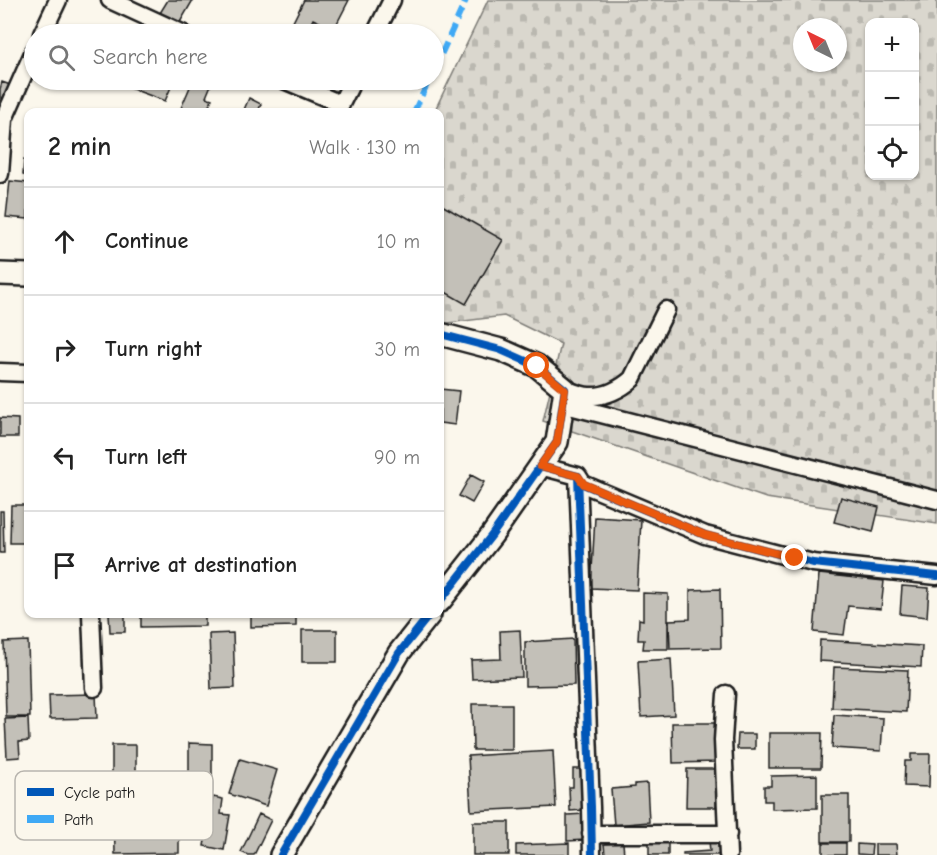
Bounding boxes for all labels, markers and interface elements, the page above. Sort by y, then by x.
north arrow [793,18,847,72]
map controls [865,18,919,180]
button: + [865,18,919,72]
search box [24,24,444,90]
icon: search [45,41,78,74]
text: Search here [93,44,208,70]
button: − [865,72,919,126]
button: locate [865,126,919,180]
text: 2 min [48,132,111,162]
text: Walk · 130 m [309,136,420,159]
icon: ahead [48,225,81,258]
text: Continue [105,228,188,254]
text: 10 m [377,230,420,253]
icon: right [48,333,81,366]
text: Turn right [105,336,202,362]
text: 30 m [374,338,420,361]
route start [523,352,549,378]
icon: left [48,441,81,474]
text: Turn left [105,444,187,470]
text: 90 m [374,446,420,469]
route end [781,544,807,570]
icon: arrive [48,549,81,582]
text: Arrive at destination [105,552,297,578]
legend [15,771,213,840]
text: Cycle path [64,784,135,802]
text: Path [64,811,94,829]

